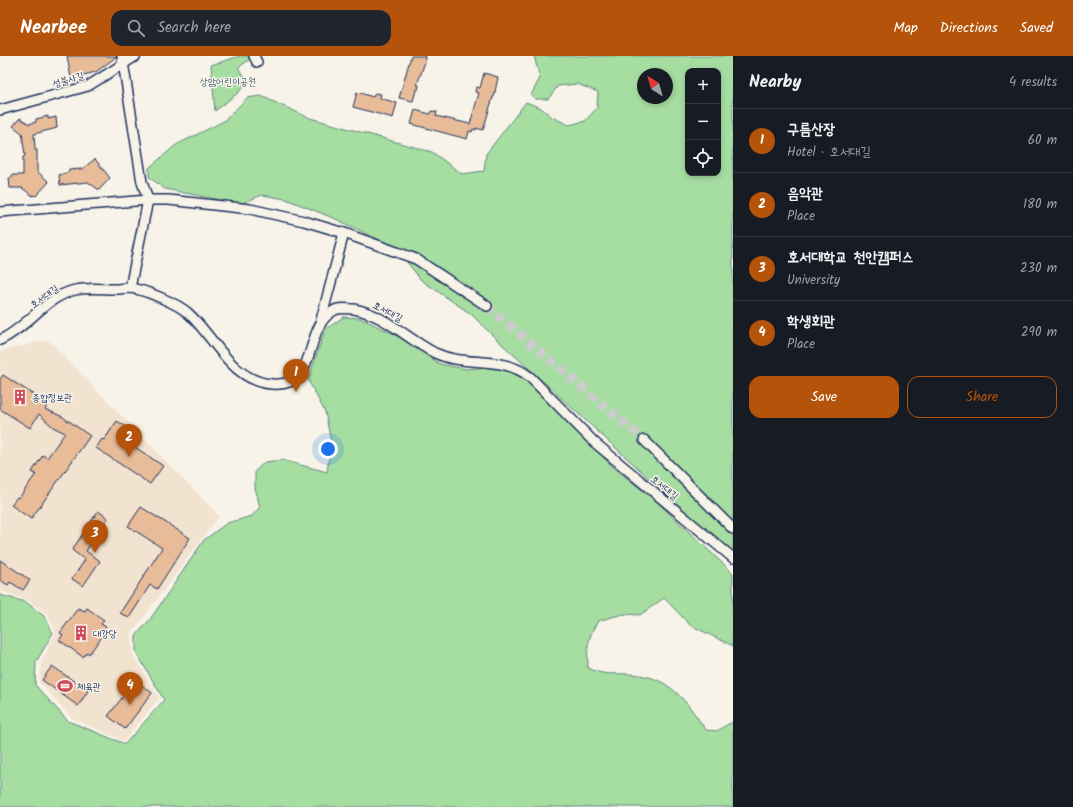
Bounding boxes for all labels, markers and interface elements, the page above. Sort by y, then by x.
search box [111,10,391,46]
text: Nearbee [20,13,87,43]
text: Search here [157,16,231,40]
icon: search [125,17,147,39]
text: Map [893,17,918,39]
text: Directions [940,17,998,39]
text: Saved [1020,17,1053,39]
street label: 성불사길 [51,68,86,92]
north arrow [637,68,673,104]
map controls [685,68,721,176]
button: + [685,68,721,104]
text: Nearby [749,69,801,96]
text: 4 results [1009,72,1057,93]
park label: 상암어린이공원 [200,74,256,90]
button: − [685,104,721,140]
text: 구름산장 [787,118,835,142]
text: 1 [760,130,764,151]
text: 60 m [1028,130,1057,151]
button: locate [685,140,721,176]
text: Hotel · 호서대길 [787,142,871,163]
text: 음악관 [787,182,823,206]
text: 2 [758,194,766,215]
text: 180 m [1023,194,1057,215]
text: Place [787,206,815,227]
text: 호서대학교 천안캠퍼스 [787,246,913,270]
text: 3 [758,258,766,279]
text: 230 m [1020,258,1057,279]
text: University [787,270,840,291]
street label: 호서대길 [27,281,62,313]
street label: 호서대길 [370,297,405,327]
text: 학생회관 [787,310,835,334]
text: 4 [758,322,766,343]
text: 290 m [1021,322,1057,343]
text: Place [787,334,815,355]
pin: 1 [283,359,309,392]
button: Save [749,376,899,418]
button: Share [907,376,1057,418]
building icon: 종합정보관 [11,388,29,406]
place label: 종합정보관 [32,390,72,406]
pin: 2 [116,424,142,457]
your location [318,439,338,459]
street label: 호서대길 [647,471,682,504]
pin: 3 [82,520,108,553]
building icon: 대강당 [72,624,90,642]
place label: 대강당 [93,626,117,642]
pin: 4 [117,672,143,705]
sports icon: 체육관 [56,677,74,695]
place label: 체육관 [77,679,101,695]

